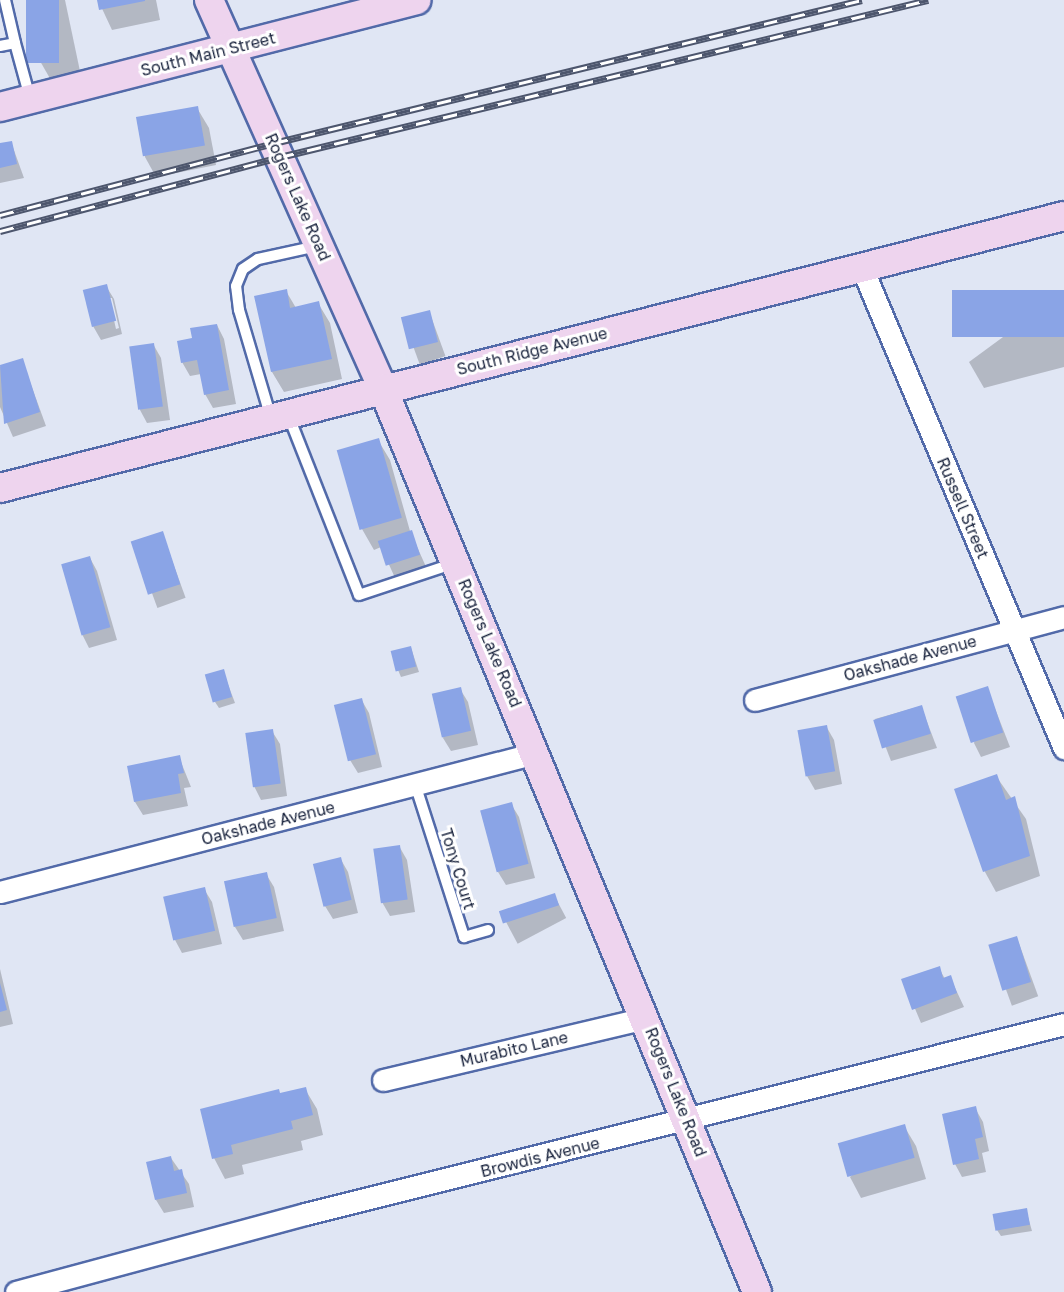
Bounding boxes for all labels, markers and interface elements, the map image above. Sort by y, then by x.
street label: South Main Street [139,28,277,80]
street label: Rogers Lake Road [261,130,335,264]
street label: South Ridge Avenue [455,323,609,379]
street label: Russell Street [933,455,993,561]
street label: Rogers Lake Road [454,576,526,710]
street label: Oakshade Avenue [841,631,979,685]
street label: Oakshade Avenue [199,797,337,849]
street label: Tony Court [437,826,479,912]
street label: Rogers Lake Road [641,1025,711,1159]
street label: Murabito Lane [458,1027,570,1071]
street label: Browdis Avenue [478,1133,602,1181]

